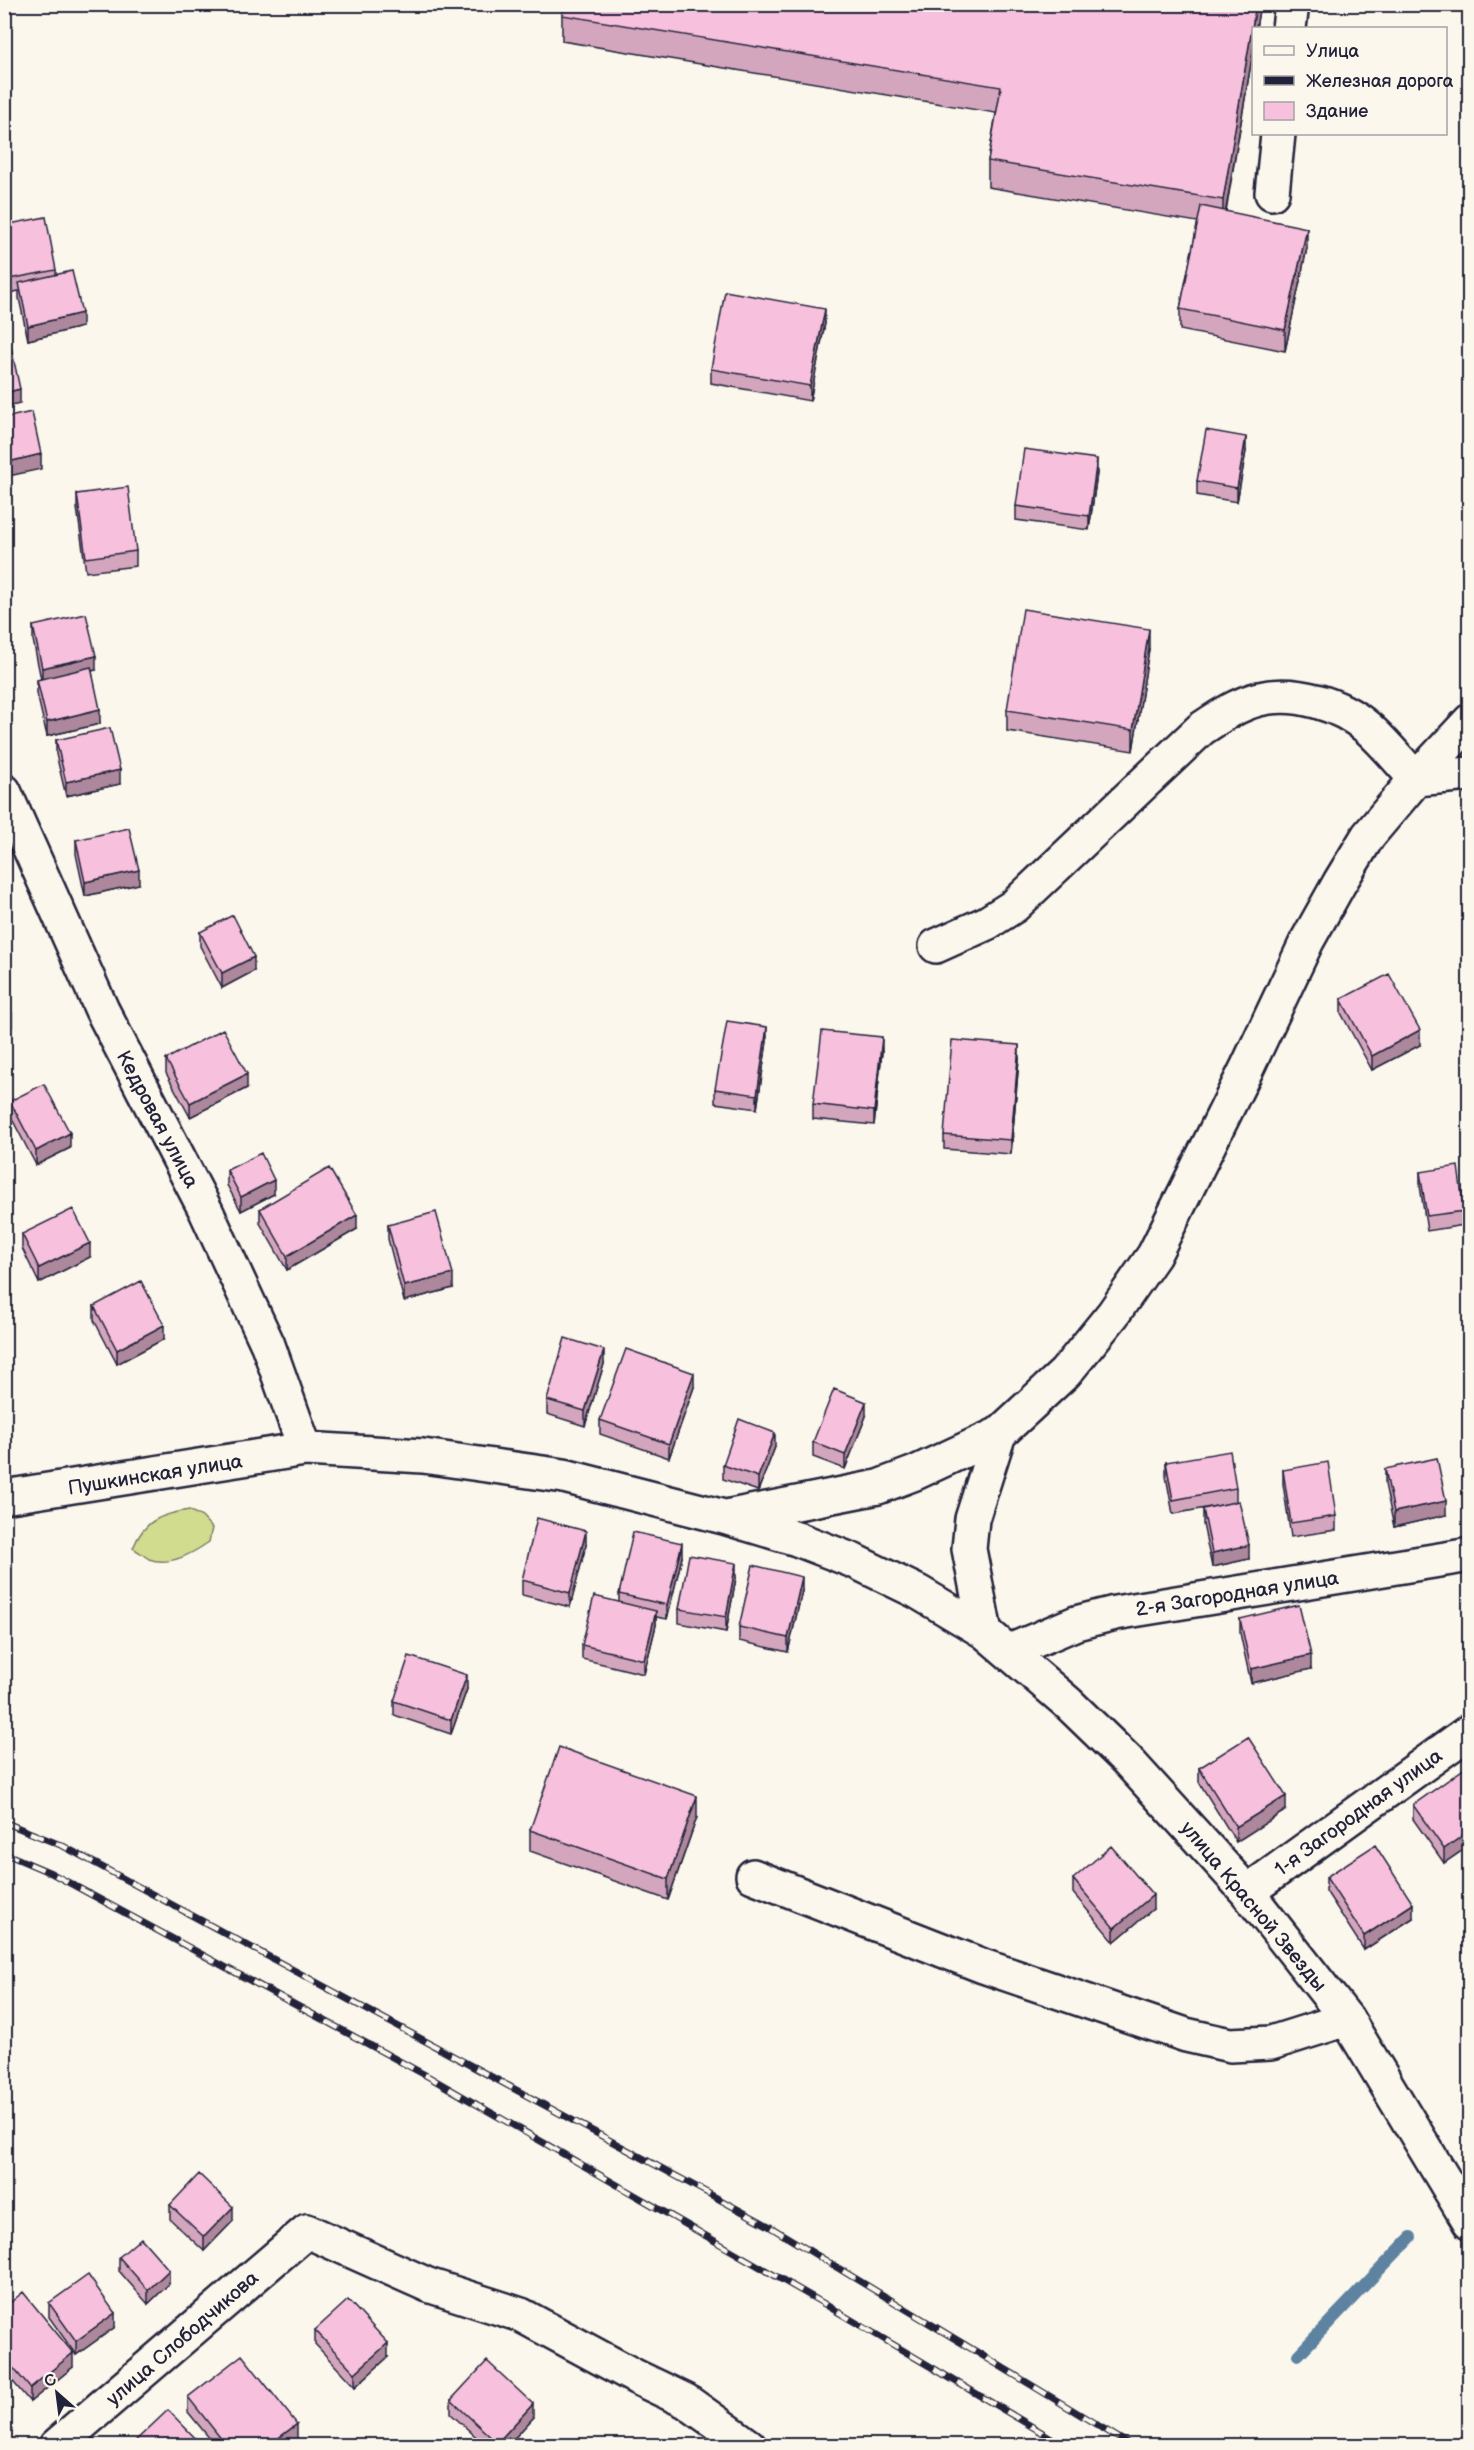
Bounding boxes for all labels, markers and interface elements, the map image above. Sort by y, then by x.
legend [1252,27,1447,135]
text: Улица [1306,41,1360,62]
text: Железная дорога [1306,71,1454,92]
text: Здание [1306,101,1368,122]
street label: Кедровая улица [111,1047,203,1192]
street label: Пушкинская улица [66,1449,244,1501]
street label: 2-я Загородная улица [1134,1566,1341,1622]
street label: 1-я Загородная улица [1270,1744,1447,1882]
street label: улица Красной Звезды [1175,1817,1331,1997]
street label: улица Слободчикова [102,2266,264,2411]
north arrow [27,2363,87,2423]
text: С [41,2370,60,2392]

